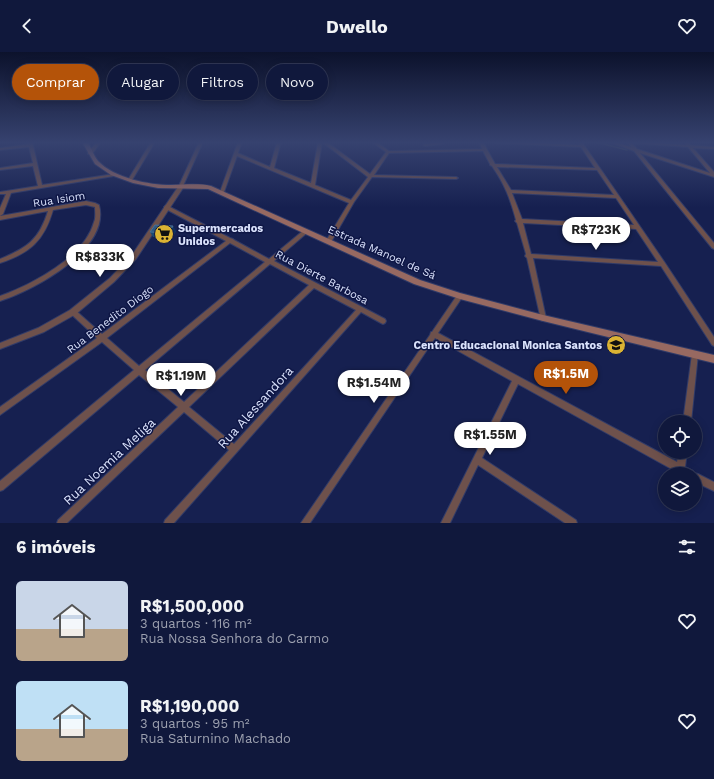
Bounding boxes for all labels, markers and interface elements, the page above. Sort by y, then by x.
icon: back [16,15,38,37]
icon: heart [676,15,698,37]
text: Dwello [326,16,388,37]
chip: Comprar [12,64,99,100]
chip: Alugar [107,64,179,100]
chip: Filtros [187,64,258,100]
chip: Novo [266,64,328,100]
street label: Rua Isiom [32,189,86,210]
pin: R$723K [563,217,629,251]
place label: Supermercados Unidos [178,222,263,248]
text: R$723K [571,222,621,237]
supermarket icon: Supermercados Unidos [153,223,175,245]
street label: Estrada Manoel de Sá [326,223,438,282]
pin: R$833K [67,244,133,278]
street label: Rua Dierte Barbosa [273,247,370,307]
text: R$833K [75,249,125,264]
street label: Rua Benedito Diogo [64,283,156,356]
school or university icon: Centro Educacional Monica Santos [605,334,627,356]
place label: Centro Educacional Monica Santos [414,339,602,352]
pin: R$1.5M [533,361,599,395]
pin: R$1.19M [144,363,218,397]
street label: Rua Alessandora [215,363,297,451]
text: R$1.5M [543,366,589,381]
text: R$1.19M [156,368,206,383]
pin: R$1.54M [337,370,411,404]
text: R$1.54M [347,375,401,390]
street label: Rua Noemia Meliga [60,414,159,508]
map controls [658,415,702,511]
button: locate [658,415,702,459]
pin: R$1.55M [453,422,527,456]
text: R$1.55M [463,427,517,442]
button: layers [658,467,702,511]
icon: filters [676,536,698,558]
text: 6 imóveis [16,537,96,557]
text: R$1,500,000 [140,596,244,616]
icon: home [48,597,96,645]
icon: heart [676,610,698,632]
text: 3 quartos · 116 m² [140,616,252,631]
text: Rua Nossa Senhora do Carmo [140,631,329,646]
text: R$1,190,000 [140,696,239,716]
icon: home [48,697,96,745]
icon: heart [676,710,698,732]
text: 3 quartos · 95 m² [140,716,250,731]
text: Rua Saturnino Machado [140,731,291,746]

